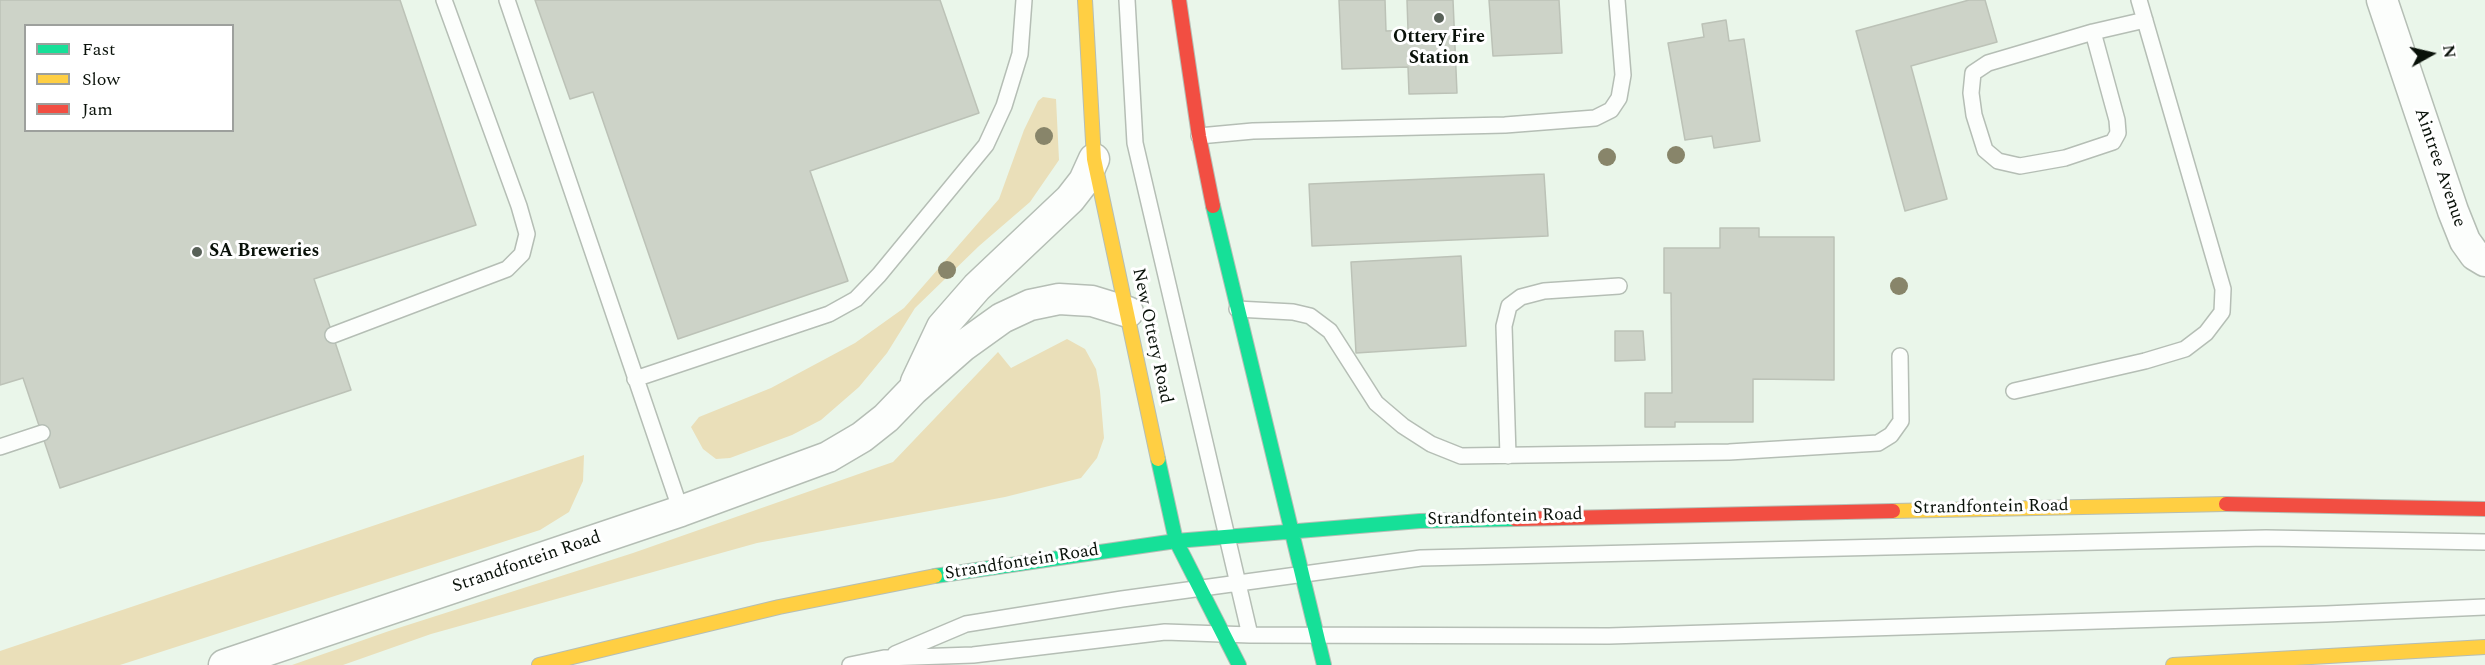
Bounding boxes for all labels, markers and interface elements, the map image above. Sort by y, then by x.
marker: Ottery Fire Station [1432,11,1446,25]
legend [24,24,234,132]
north arrow [2401,24,2461,84]
place label: Ottery Fire Station [1393,27,1485,70]
text: Fast [82,36,115,63]
text: N [2436,43,2462,60]
text: Slow [82,66,120,93]
text: Jam [82,96,113,123]
street label: Aintree Avenue [2408,106,2470,230]
place label: SA Breweries [209,241,319,263]
marker: SA Breweries [190,245,204,259]
street label: New Ottery Road [1126,266,1176,406]
street label: Strandfontein Road [1913,496,2069,520]
street label: Strandfontein Road [1427,504,1583,532]
street label: Strandfontein Road [450,527,604,599]
street label: Strandfontein Road [943,540,1101,586]

